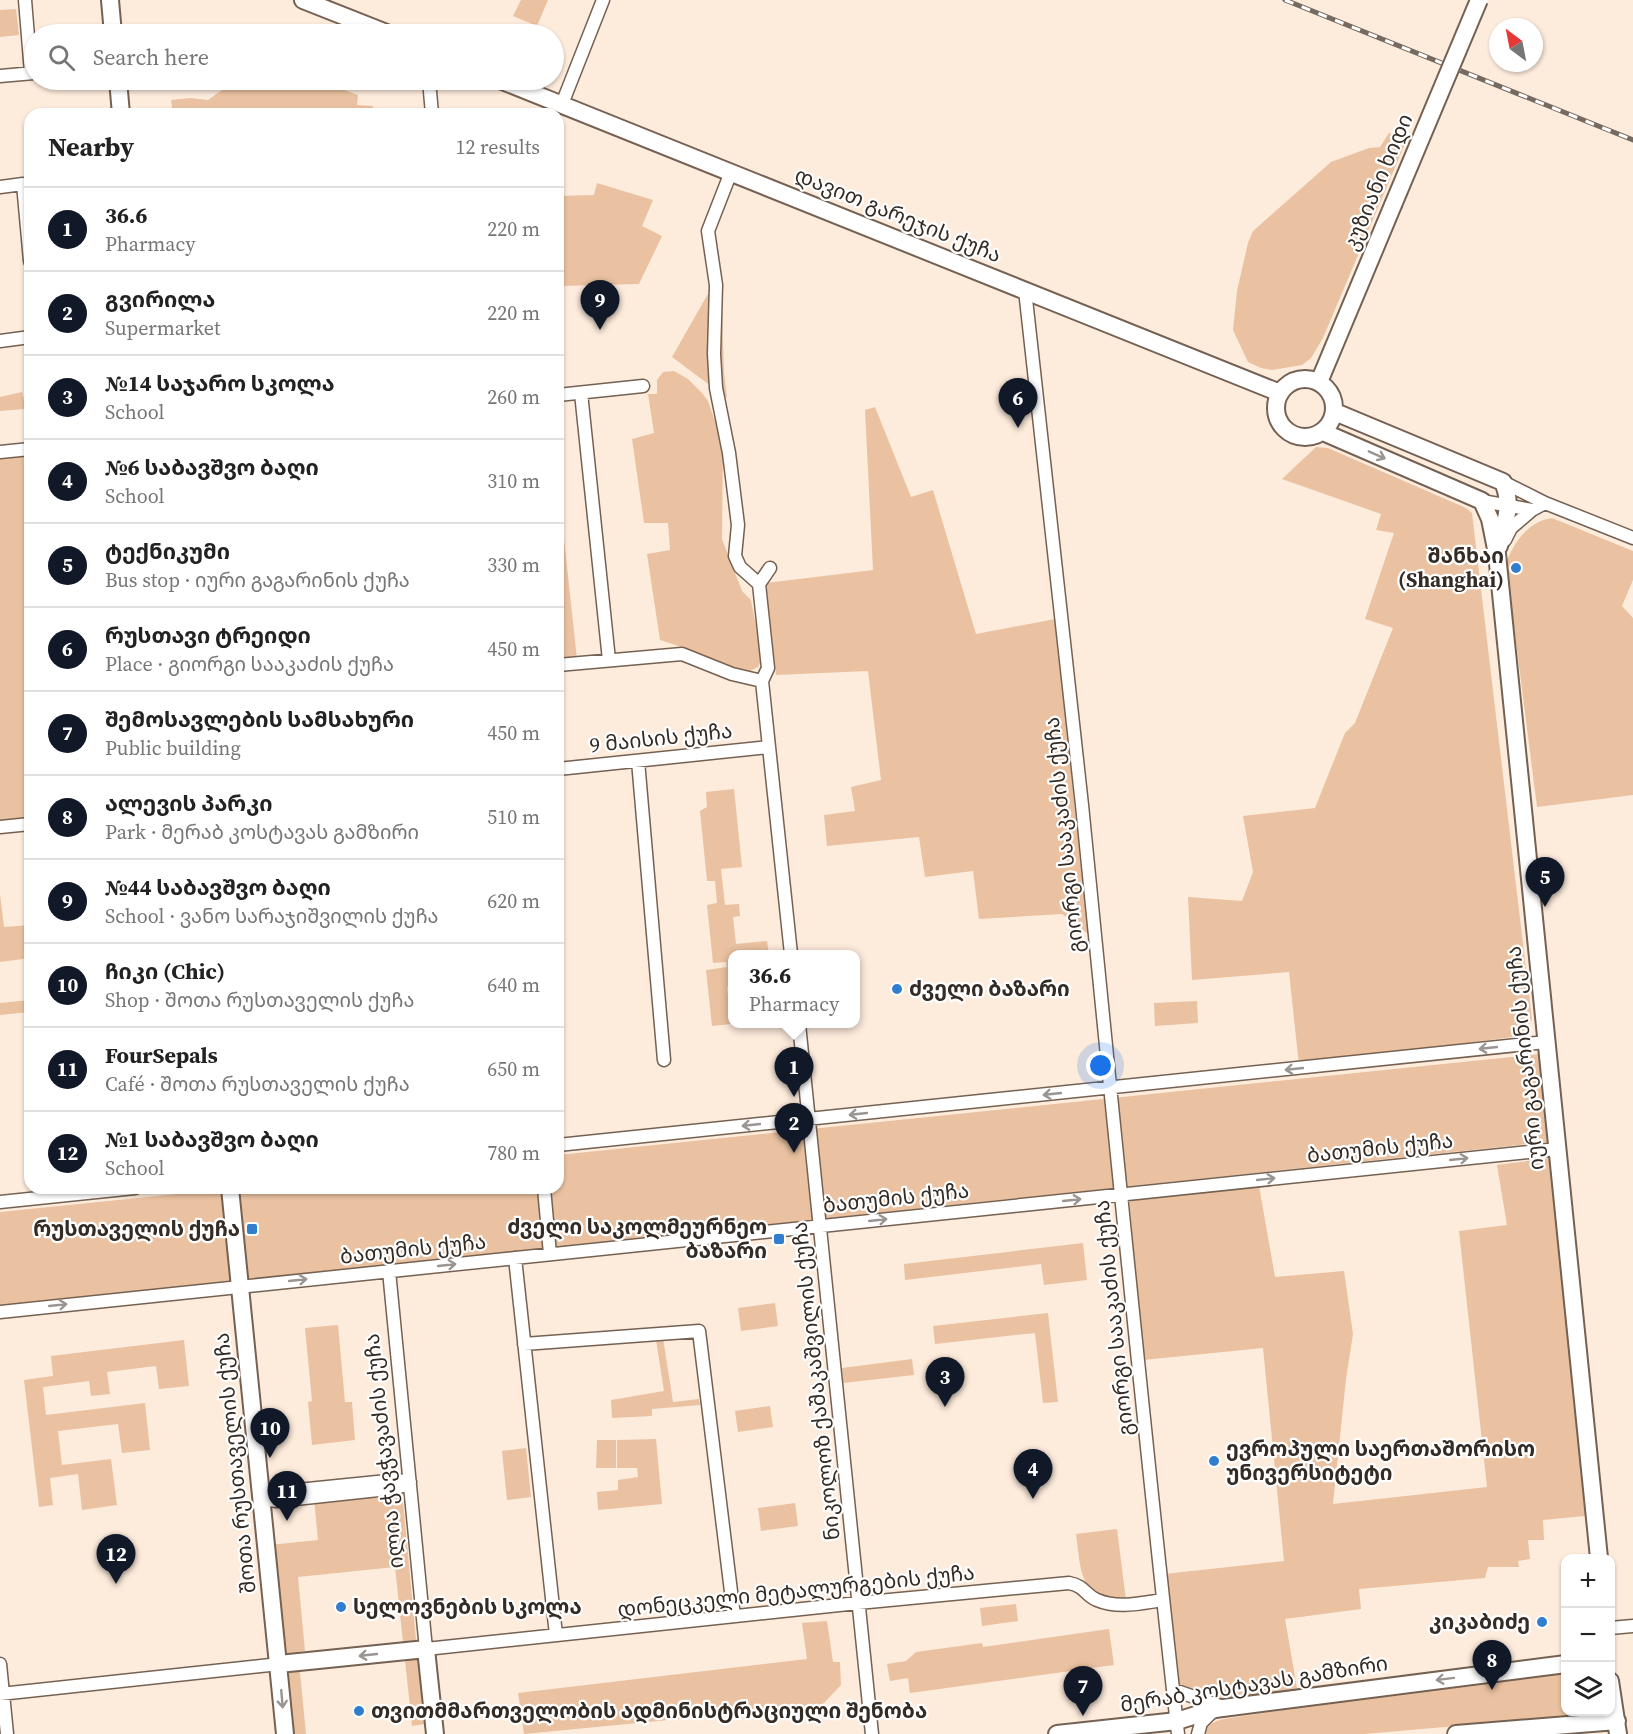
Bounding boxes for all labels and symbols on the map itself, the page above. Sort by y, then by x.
north arrow [1489,18,1543,72]
street label: კუზიანი ხიდი [1336,109,1419,255]
street label: დავით გარეჯის ქუჩა [791,160,1006,269]
pin: 9 [580,280,620,330]
pin: 6 [998,378,1038,428]
one-way arrow [1367,450,1386,461]
place label: შანხაი (Shanghai) [1398,541,1504,594]
marker: შანხაი (Shanghai) [1509,561,1523,575]
street label: 9 მაისის ქუჩა [588,716,734,759]
street label: გიორგი სააკაძის ქუჩა [1037,716,1090,955]
pin: 5 [1526,858,1564,907]
street label: იური გაგარინის ქუჩა [1498,944,1551,1172]
place label: ძველი ბაზარი [909,974,1070,1003]
marker: ძველი ბაზარი [890,982,904,996]
one-way arrow [1479,1043,1499,1054]
pin: 1 [774,1048,814,1097]
your location [1086,1051,1115,1080]
one-way arrow [1285,1064,1305,1075]
one-way arrow [1043,1089,1062,1100]
pin: 2 [774,1104,814,1153]
one-way arrow [849,1109,868,1120]
one-way arrow [741,1120,761,1131]
street label: ბათუმის ქუჩა [1306,1125,1454,1170]
one-way arrow [1449,1153,1469,1164]
one-way arrow [1255,1173,1275,1184]
street label: ბათუმის ქუჩა [822,1175,970,1220]
one-way arrow [1061,1194,1081,1205]
street label: გიორგი სააკაძის ქუჩა [1087,1199,1140,1438]
place label: ძველი საკოლმეურნეო ბაზარი [507,1212,767,1265]
place label: რუსთაველის ქუჩა [33,1214,240,1243]
one-way arrow [867,1214,887,1225]
street label: ნიკოლოზ ქაშაკაშვილის ქუჩა [784,1220,847,1542]
marker: რუსთაველის ქუჩა [245,1222,259,1236]
street label: ბათუმის ქუჩა [339,1226,487,1271]
marker: ძველი საკოლმეურნეო ბაზარი [772,1232,786,1246]
one-way arrow [436,1259,456,1270]
one-way arrow [288,1274,308,1285]
one-way arrow [48,1299,68,1310]
street label: შოთა რუსთაველის ქუჩა [206,1331,263,1595]
street label: ილია ჭავჭავაძის ქუჩა [357,1332,410,1570]
pin: 3 [926,1358,964,1407]
pin: 10 [250,1408,290,1458]
place label: ევროპული საერთაშორისო უნივერსიტეტი [1226,1434,1535,1487]
pin: 4 [1014,1450,1052,1499]
marker: ევროპული საერთაშორისო უნივერსიტეტი [1207,1454,1221,1468]
pin: 11 [268,1472,306,1521]
pin: 12 [96,1534,136,1584]
street label: დონეცკელი მეტალურგების ქუჩა [616,1557,976,1624]
place label: სელოვნების სკოლა [353,1592,582,1621]
marker: სელოვნების სკოლა [334,1600,348,1614]
place label: კიკაბიძე [1429,1607,1530,1636]
marker: კიკაბიძე [1535,1615,1549,1629]
pin: 8 [1472,1640,1512,1690]
street label: მერაბ კოსტავას გამზირი [1118,1648,1390,1719]
one-way arrow [359,1650,378,1661]
pin: 7 [1064,1666,1102,1716]
one-way arrow [1436,1674,1455,1685]
one-way arrow [277,1689,288,1709]
place label: თვითმმართველობის ადმინისტრაციული შენობა [371,1696,927,1725]
marker: თვითმმართველობის ადმინისტრაციული შენობა [352,1704,366,1718]

